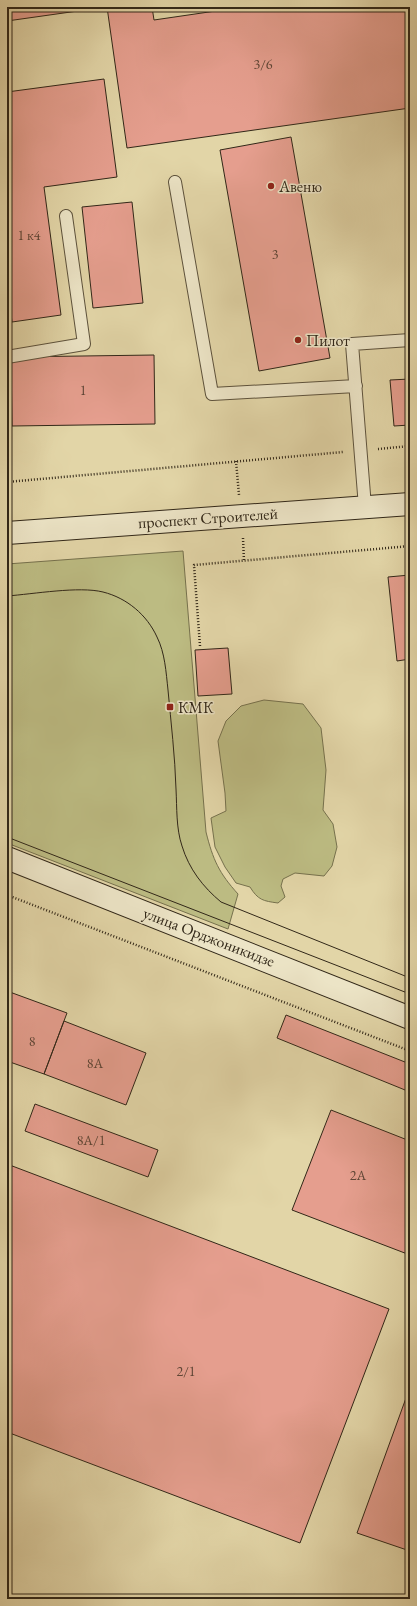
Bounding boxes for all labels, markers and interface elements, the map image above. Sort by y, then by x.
house number: 3/6 [253,55,273,73]
place label: Авеню [278,176,322,197]
marker: Авеню [266,181,276,191]
house number: 1 к4 [18,226,41,244]
house number: 3 [272,245,279,263]
place label: Пилот [306,330,350,351]
marker: Пилот [293,335,303,345]
house number: 1 [80,381,86,399]
street label: проспект Строителей [137,503,279,533]
place label: КМК [178,697,214,718]
marker: КМК [165,702,175,712]
street label: улица Орджоникидзе [140,902,278,972]
house number: 8 [29,1032,36,1050]
house number: 8А [87,1054,104,1072]
house number: 8А/1 [77,1131,105,1149]
house number: 2А [350,1166,367,1184]
house number: 2/1 [176,1362,196,1380]

